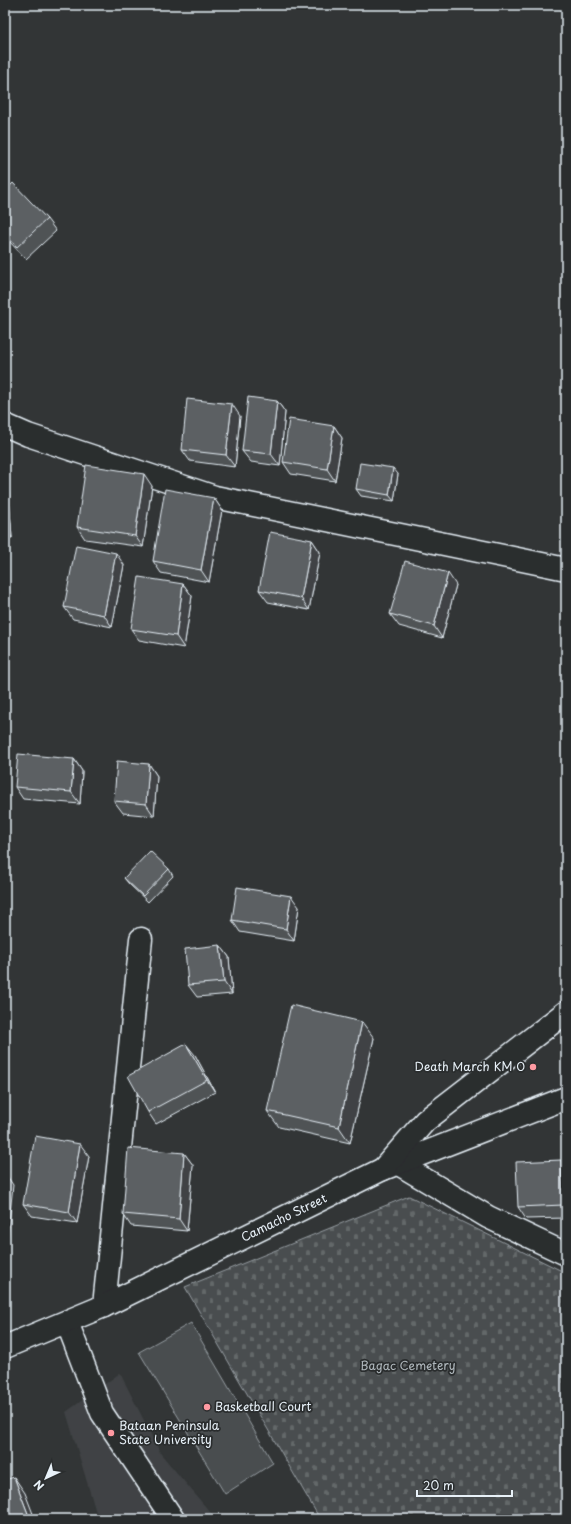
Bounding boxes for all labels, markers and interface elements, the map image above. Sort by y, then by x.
place label: Death March KM 0 [415,1057,525,1075]
marker: Death March KM 0 [528,1062,538,1072]
street label: Camacho Street [238,1188,330,1246]
park label: Bagac Cemetery [360,1356,456,1374]
place label: Basketball Court [215,1397,311,1415]
marker: Basketball Court [202,1402,212,1412]
place label: Bataan Peninsula State University [119,1416,220,1448]
marker: Bataan Peninsula State University [106,1428,116,1438]
north arrow [26,1458,66,1498]
scale bar [417,1472,512,1498]
text: N [29,1476,48,1495]
text: 20 m [423,1476,454,1494]

